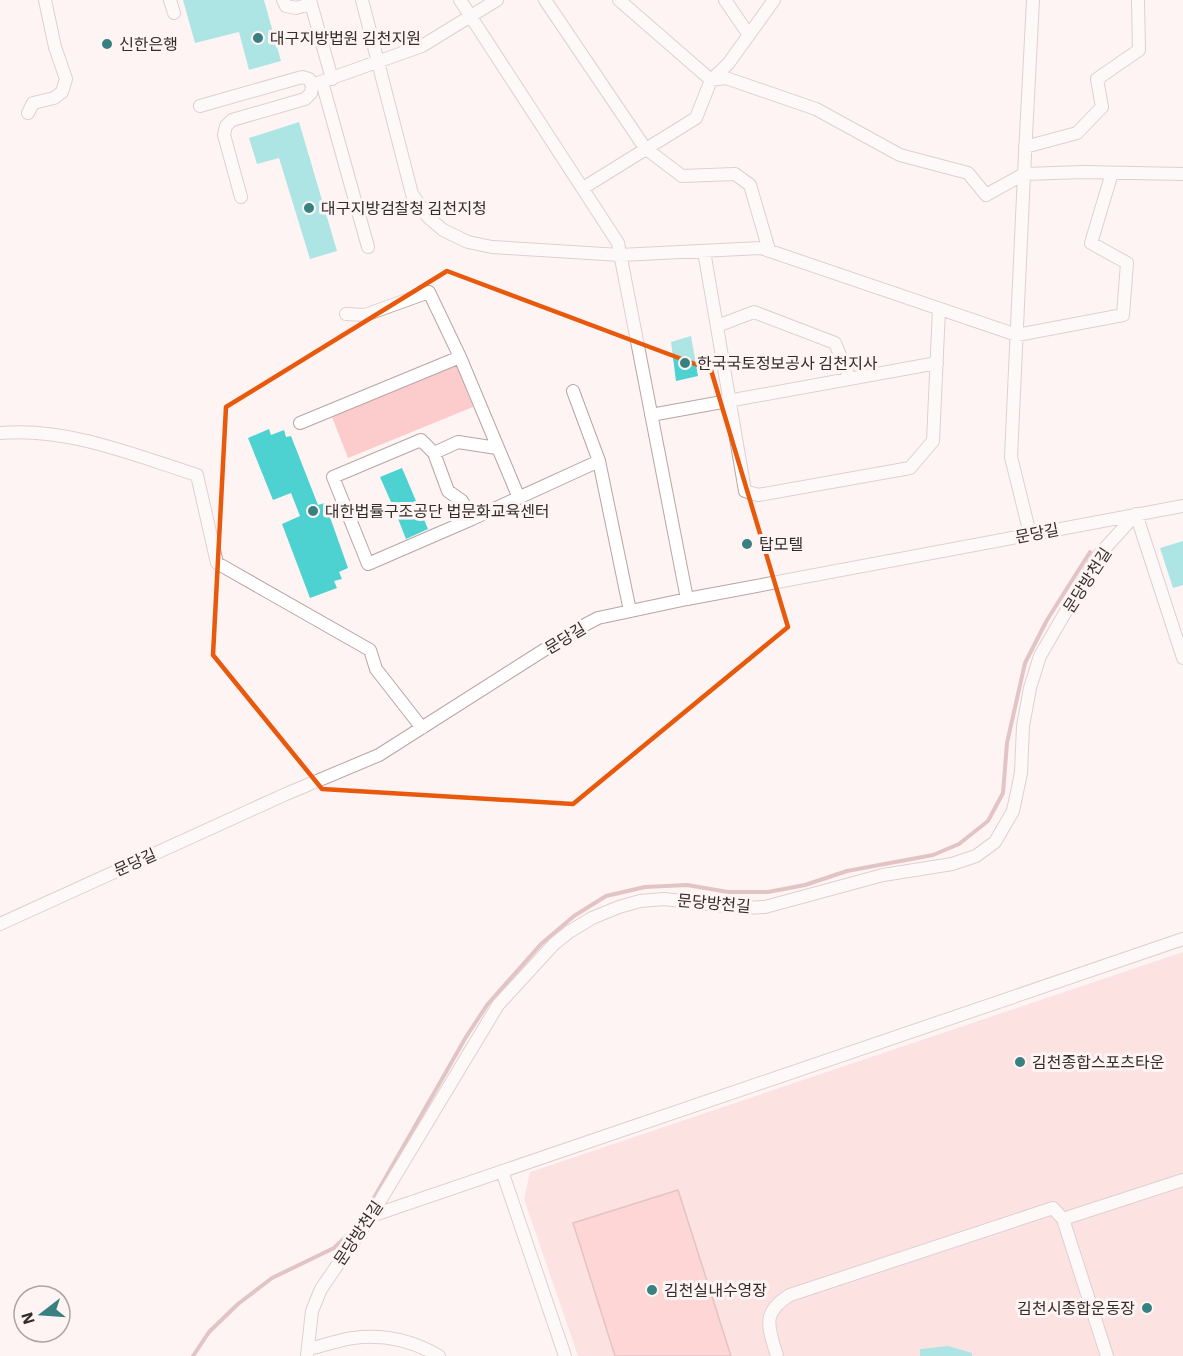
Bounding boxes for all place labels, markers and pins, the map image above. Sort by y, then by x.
place label: 대구지방법원 김천지원 [270,28,421,48]
marker: 대구지방법원 김천지원 [251,31,265,45]
place label: 신한은행 [119,34,178,54]
marker: 신한은행 [100,37,114,51]
place label: 대구지방검찰청 김천지청 [321,198,487,218]
marker: 대구지방검찰청 김천지청 [302,201,316,215]
place label: 한국국토정보공사 김천지사 [697,353,878,373]
marker: 한국국토정보공사 김천지사 [678,356,692,370]
place label: 대한법률구조공단 법문화교육센터 [325,501,550,521]
marker: 대한법률구조공단 법문화교육센터 [306,504,320,518]
place label: 탑모텔 [759,534,803,554]
marker: 탑모텔 [740,537,754,551]
place label: 김천종합스포츠타운 [1032,1052,1164,1072]
marker: 김천종합스포츠타운 [1013,1055,1027,1069]
place label: 김천실내수영장 [664,1280,767,1300]
marker: 김천실내수영장 [645,1283,659,1297]
place label: 김천시종합운동장 [1017,1298,1135,1318]
marker: 김천시종합운동장 [1140,1301,1154,1315]

